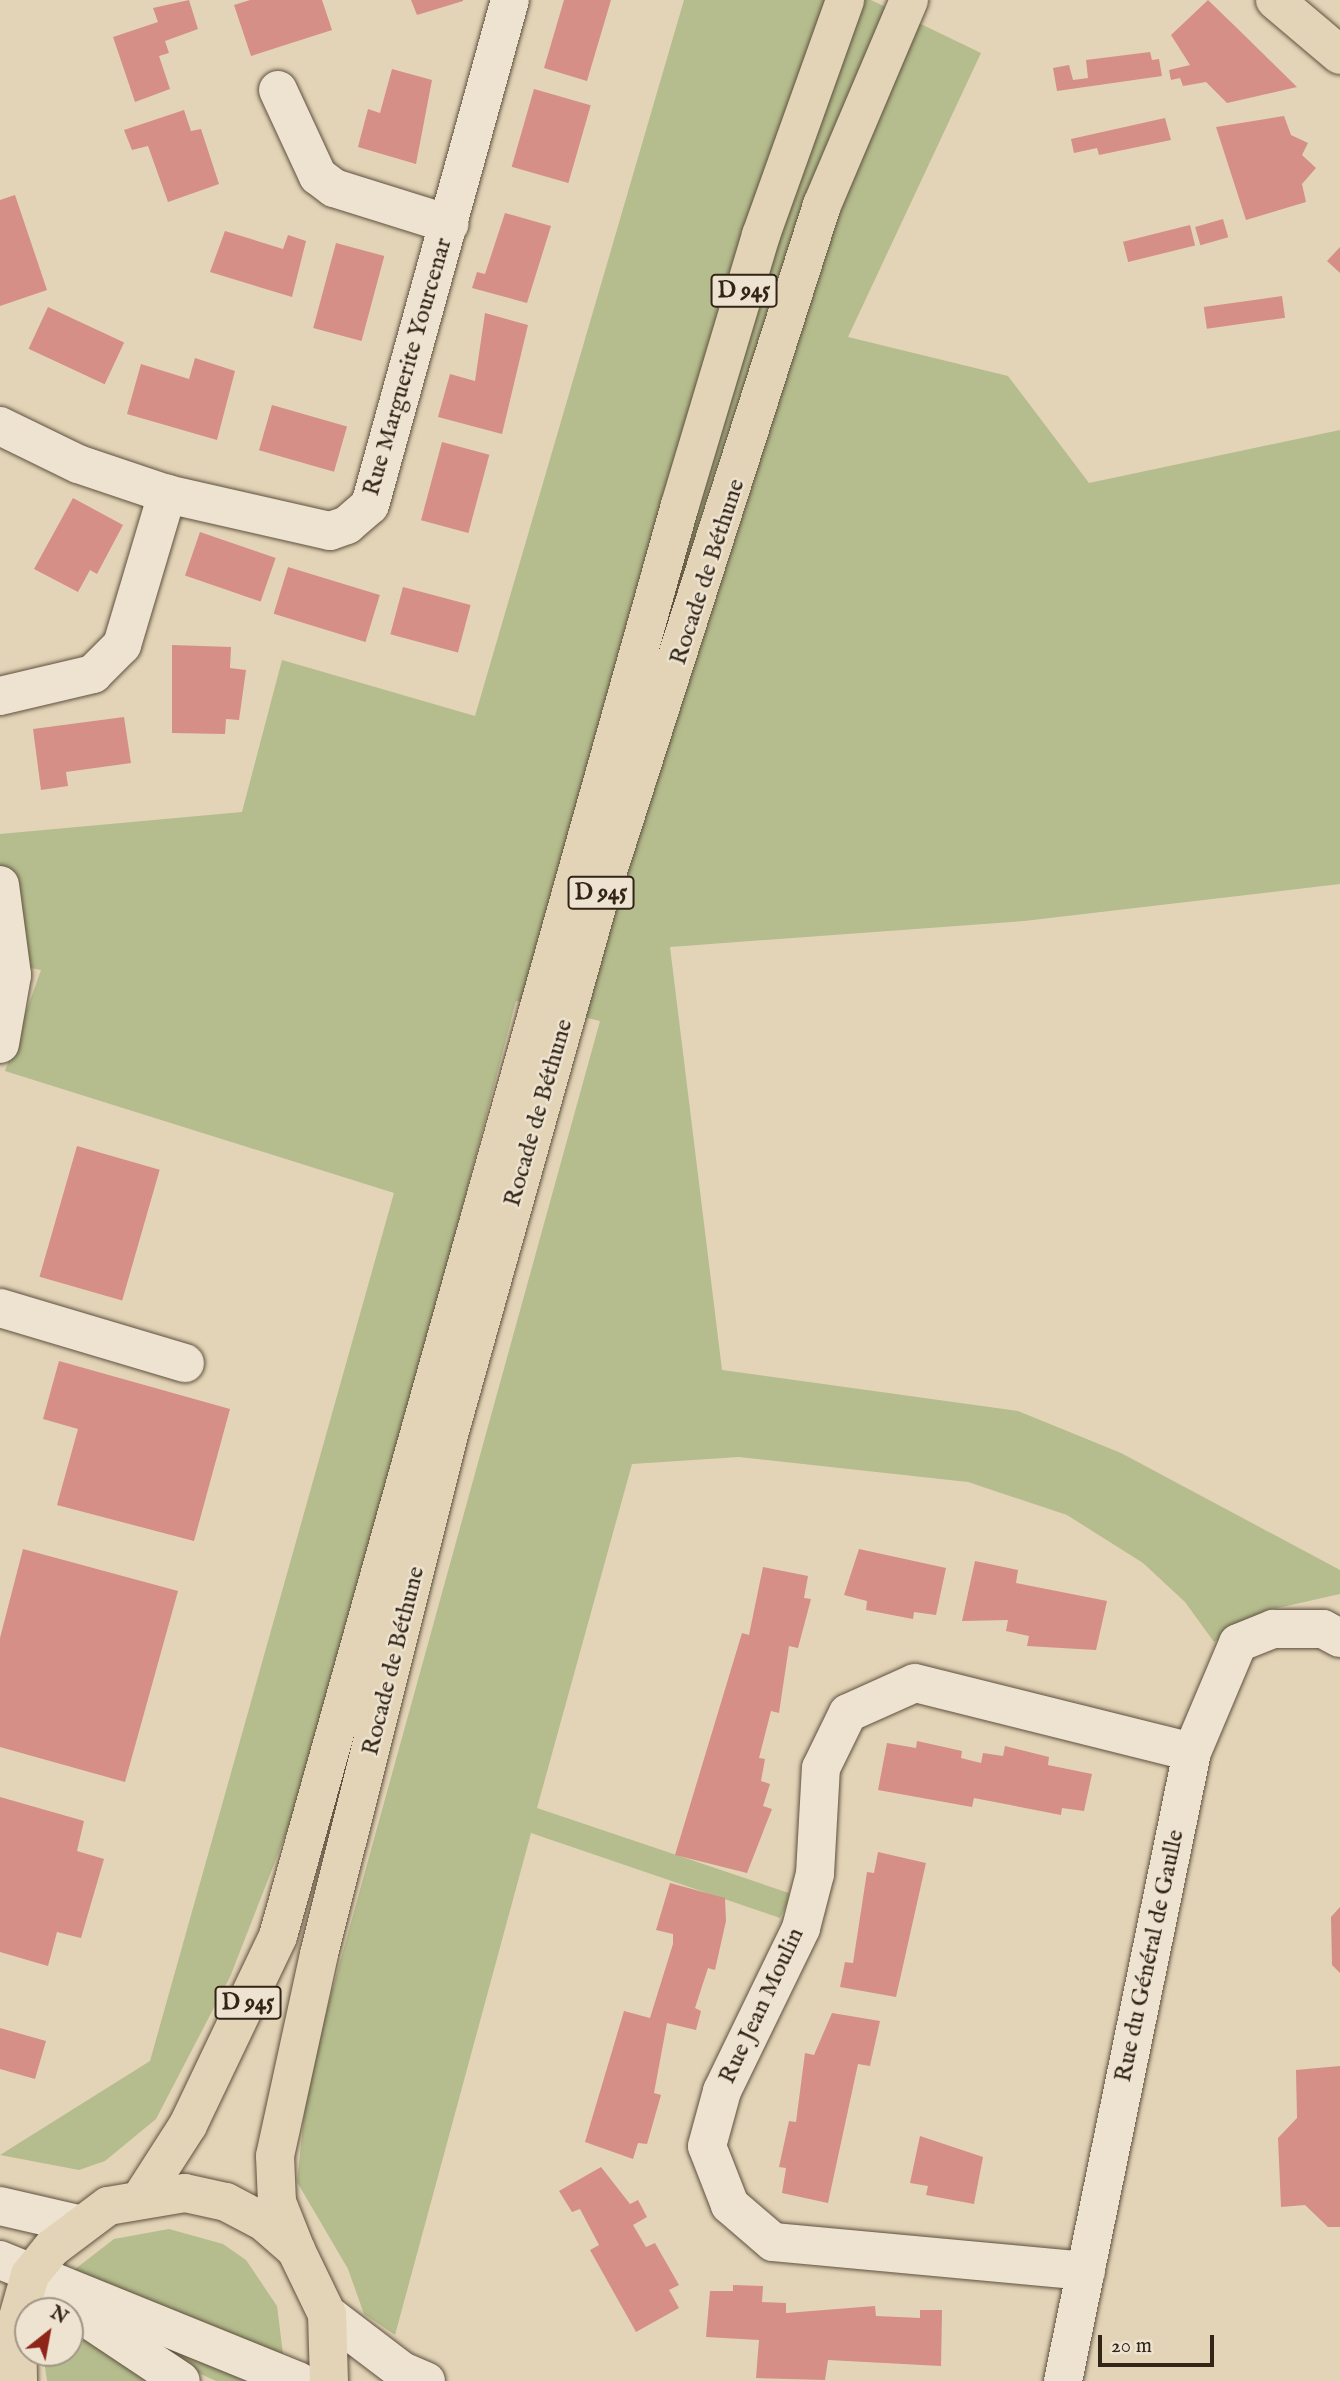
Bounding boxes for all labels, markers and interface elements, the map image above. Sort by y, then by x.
street label: Rue Marguerite Yourcenar [357,235,459,499]
road number: D 945 [709,272,779,310]
street label: Rocade de Béthune [664,475,752,669]
road number: D 945 [566,874,636,912]
street label: Rocade de Béthune [498,1016,580,1210]
street label: Rocade de Béthune [357,1563,431,1759]
street label: Rue du Général de Gaulle [1109,1827,1191,2085]
street label: Rue Jean Moulin [713,1923,811,2089]
road number: D 945 [213,1984,283,2022]
north arrow [14,2297,84,2367]
text: N [46,2301,72,2330]
scale bar [1102,2322,1218,2366]
text: 20 m [1111,2333,1152,2360]

